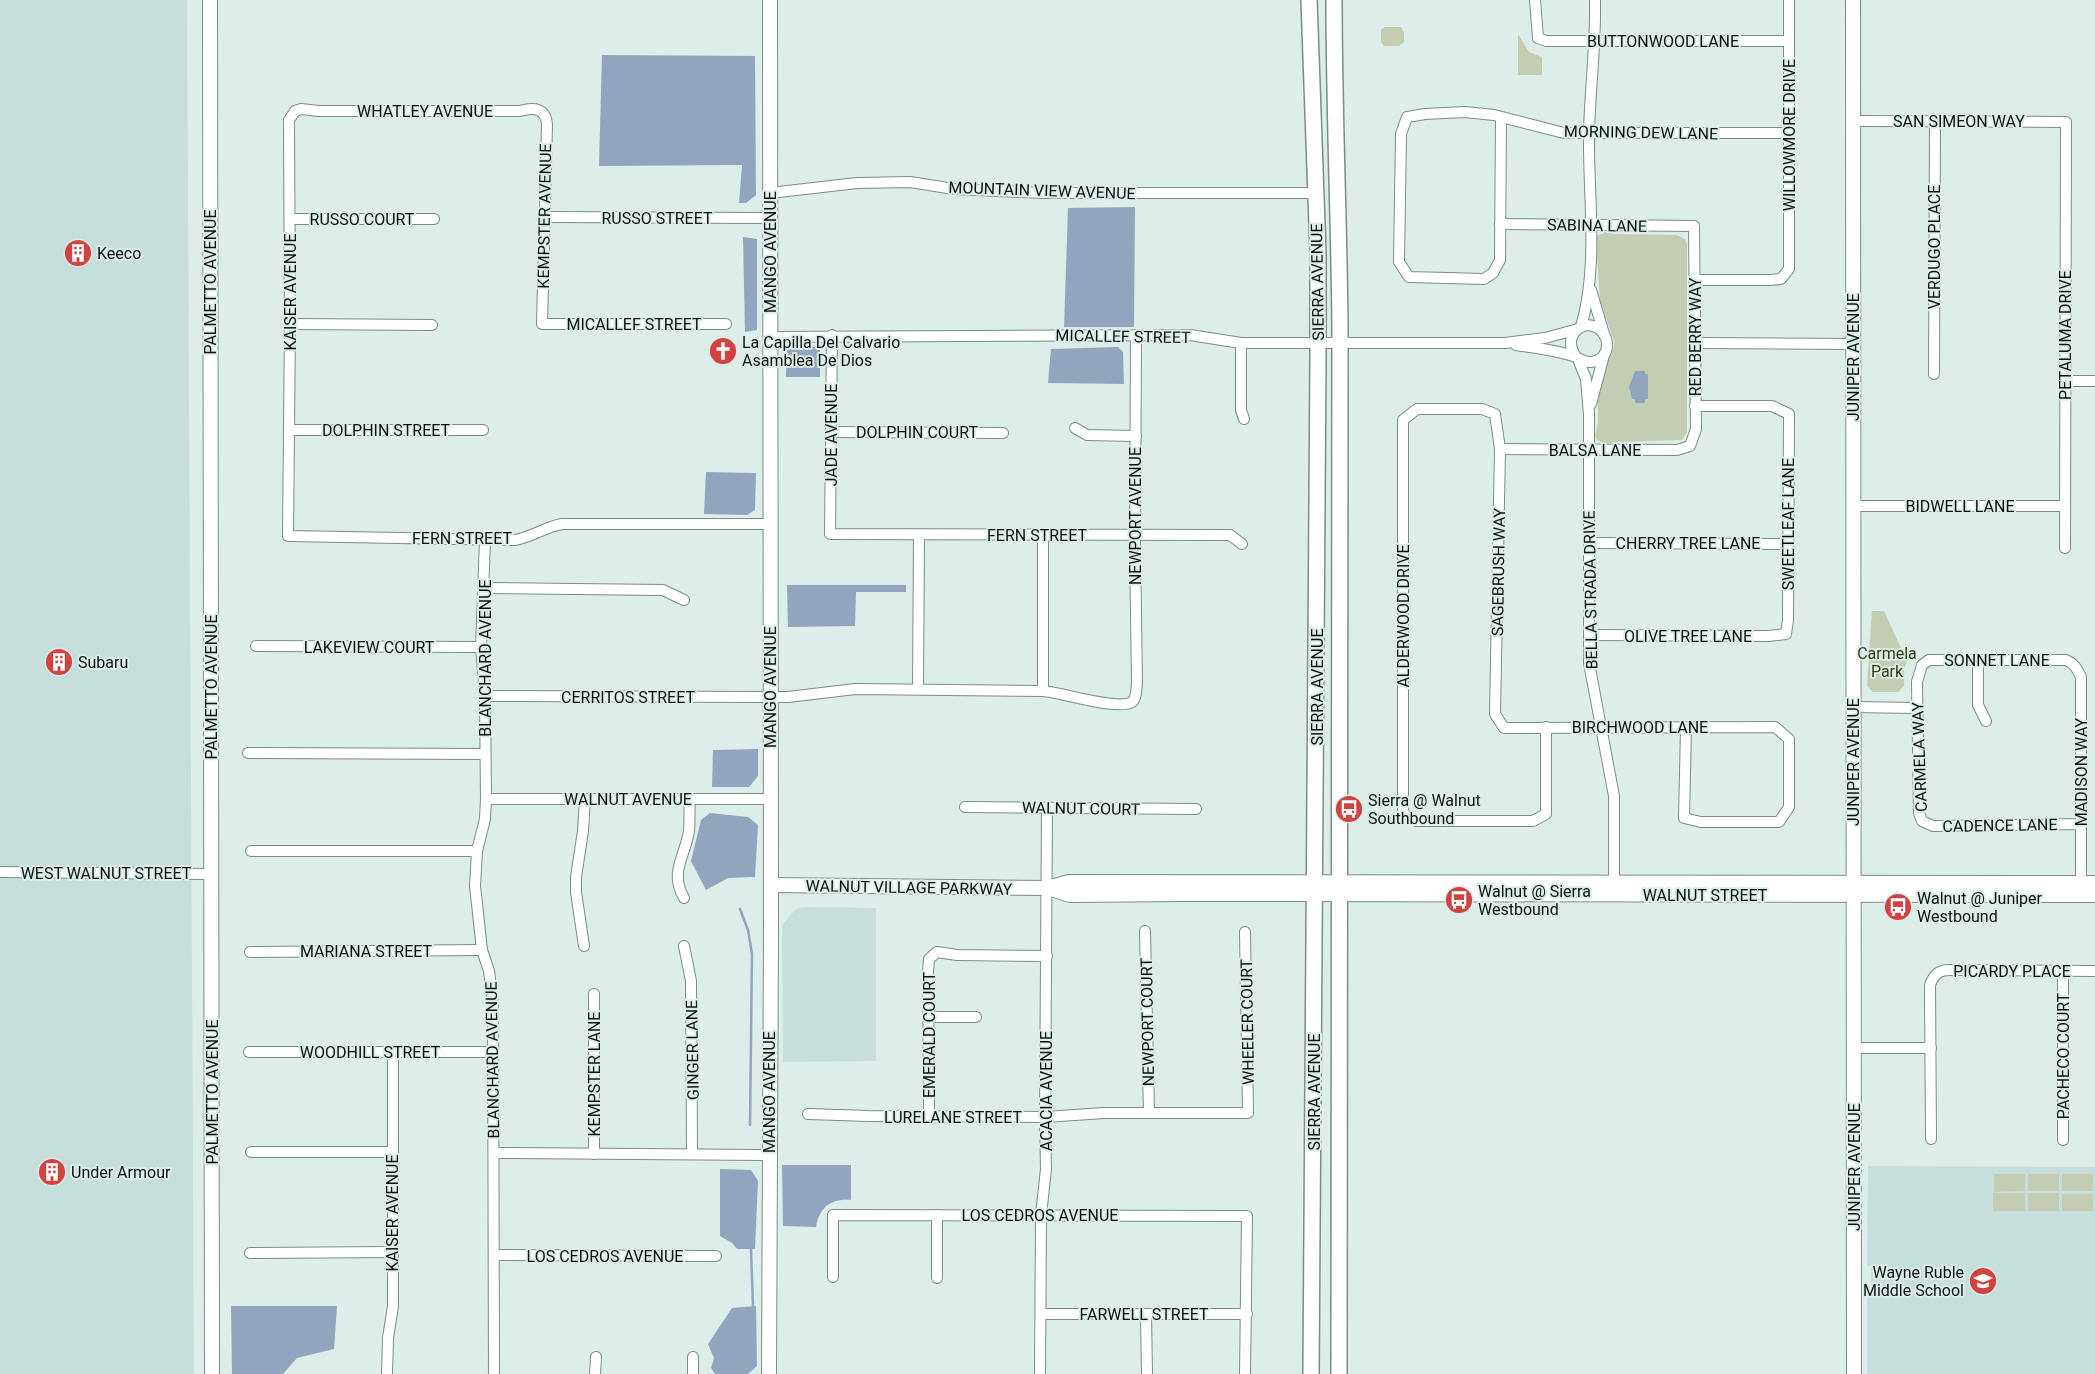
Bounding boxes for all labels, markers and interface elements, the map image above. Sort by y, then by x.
street label: BUTTONWOOD LANE [1587,32,1739,51]
street label: WILLOWMORE DRIVE [1780,59,1799,211]
street label: WHATLEY AVENUE [357,102,493,121]
street label: SAN SIMEON WAY [1893,112,2025,131]
street label: MORNING DEW LANE [1564,122,1718,143]
street label: KEMPSTER AVENUE [534,143,555,289]
street label: MOUNTAIN VIEW AVENUE [948,178,1136,203]
street label: VERDUGO PLACE [1925,185,1944,309]
street label: MANGO AVENUE [761,191,780,313]
street label: PALMETTO AVENUE [201,209,220,355]
street label: RUSSO STREET [601,209,713,228]
street label: RUSSO COURT [310,210,415,229]
street label: SABINA LANE [1547,215,1647,236]
street label: SIERRA AVENUE [1307,223,1328,341]
street label: KAISER AVENUE [281,233,300,351]
building icon: Keeco [63,238,93,268]
place label: Keeco [97,244,141,263]
street label: PETALUMA DRIVE [2056,270,2075,400]
street label: RED BERRY WAY [1686,277,1705,396]
street label: JUNIPER AVENUE [1844,293,1863,421]
street label: MICALLEF STREET [566,315,702,334]
street label: MICALLEF STREET [1055,326,1191,347]
place label: La Capilla Del Calvario Asamblea De Dios [742,333,900,370]
church icon: La Capilla Del Calvario Asamblea De Dios [708,336,738,366]
street label: JADE AVENUE [822,384,841,486]
street label: DOLPHIN STREET [322,421,451,440]
street label: DOLPHIN COURT [856,423,978,442]
street label: BALSA LANE [1549,441,1641,460]
street label: NEWPORT AVENUE [1126,447,1145,585]
street label: SWEETLEAF LANE [1779,458,1798,590]
street label: BIDWELL LANE [1905,497,2015,516]
street label: SAGEBRUSH WAY [1488,507,1509,636]
street label: BELLA STRADA DRIVE [1580,510,1601,670]
street label: FERN STREET [987,526,1087,545]
street label: FERN STREET [412,529,512,548]
street label: CHERRY TREE LANE [1616,534,1760,553]
street label: ALDERWOOD DRIVE [1394,544,1413,688]
street label: BLANCHARD AVENUE [476,579,495,737]
street label: PALMETTO AVENUE [202,614,221,760]
street label: MANGO AVENUE [761,626,780,748]
street label: OLIVE TREE LANE [1624,627,1752,646]
street label: SIERRA AVENUE [1308,629,1327,746]
street label: LAKEVIEW COURT [304,638,435,657]
park label: Carmela Park [1857,644,1917,681]
building icon: Subaru [44,647,74,677]
street label: SONNET LANE [1944,651,2050,670]
place label: Subaru [78,653,128,672]
street label: CERRITOS STREET [561,688,695,707]
street label: JUNIPER AVENUE [1844,698,1863,826]
street label: CARMELA WAY [1908,701,1931,812]
street label: MADISON WAY [2072,717,2091,826]
street label: BIRCHWOOD LANE [1572,718,1708,737]
street label: WALNUT AVENUE [564,790,692,809]
place label: Sierra @ Walnut Southbound [1368,791,1481,828]
bus stop icon: Sierra @ Walnut Southbound [1334,794,1364,824]
street label: WALNUT COURT [1022,798,1141,819]
street label: CADENCE LANE [1942,815,2058,836]
street label: WEST WALNUT STREET [21,864,192,883]
street label: WALNUT VILLAGE PARKWAY [806,876,1013,899]
place label: Walnut @ Sierra Westbound [1478,882,1591,919]
bus stop icon: Walnut @ Sierra Westbound [1444,885,1474,915]
street label: WALNUT STREET [1643,886,1768,905]
place label: Walnut @ Juniper Westbound [1917,889,2043,926]
bus stop icon: Walnut @ Juniper Westbound [1883,892,1913,922]
street label: MARIANA STREET [300,942,433,961]
street label: NEWPORT COURT [1137,957,1158,1087]
street label: WHEELER COURT [1237,958,1258,1085]
street label: PICARDY PLACE [1953,962,2071,981]
street label: EMERALD COURT [920,971,939,1098]
street label: BLANCHARD AVENUE [482,981,503,1139]
street label: PACHECO COURT [2054,992,2073,1119]
street label: GINGER LANE [682,1000,703,1100]
street label: KEMPSTER LANE [585,1012,604,1136]
street label: PALMETTO AVENUE [203,1019,222,1165]
street label: MANGO AVENUE [760,1031,779,1153]
street label: ACACIA AVENUE [1037,1031,1056,1151]
street label: SIERRA AVENUE [1305,1034,1324,1151]
street label: WOODHILL STREET [300,1043,441,1062]
street label: JUNIPER AVENUE [1845,1103,1864,1231]
street label: LURELANE STREET [884,1108,1022,1127]
street label: KAISER AVENUE [383,1154,402,1272]
building icon: Under Armour [37,1157,67,1187]
place label: Under Armour [71,1163,171,1182]
street label: LOS CEDROS AVENUE [962,1206,1118,1225]
street label: LOS CEDROS AVENUE [527,1247,683,1266]
place label: Wayne Ruble Middle School [1863,1263,1964,1300]
school or university icon: Wayne Ruble Middle School [1968,1266,1998,1296]
street label: FARWELL STREET [1079,1305,1209,1324]

